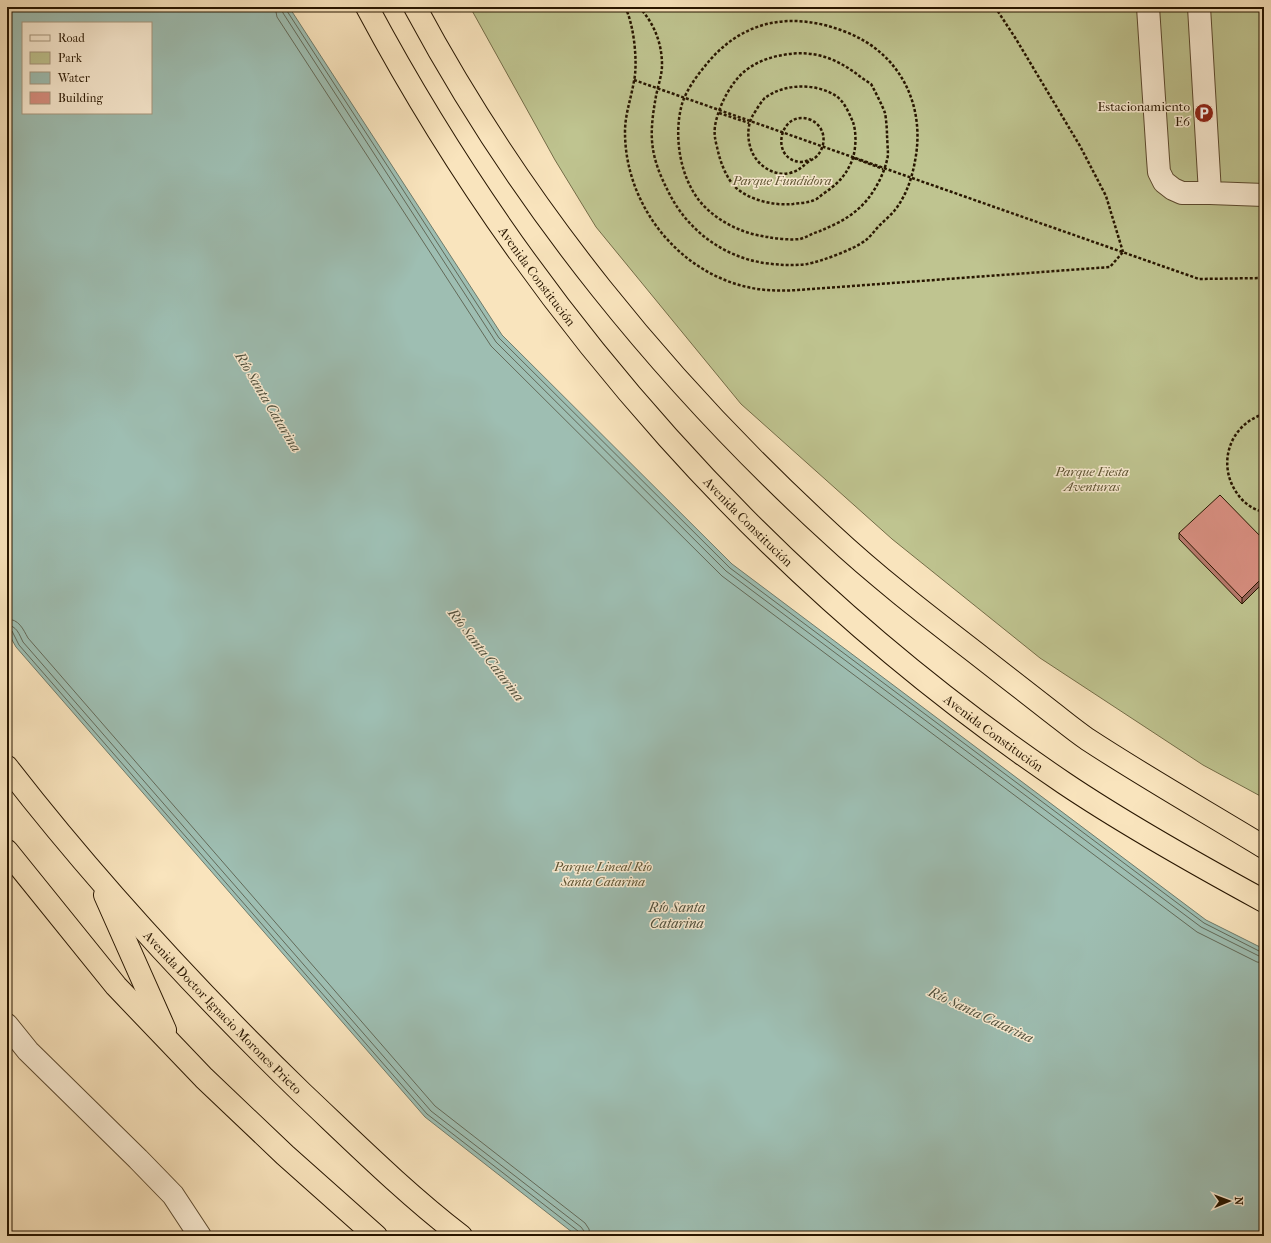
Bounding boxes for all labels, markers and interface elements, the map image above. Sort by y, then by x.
legend [22,22,152,114]
text: Road [58,31,85,45]
text: Park [58,51,83,65]
text: Water [57,71,91,85]
text: Building [58,91,103,105]
place label: Estacionamiento E6 [1097,99,1191,129]
parking icon: Estacionamiento E6 [1193,102,1215,124]
park label: Parque Fundidora [731,173,832,188]
street label: Avenida Constitución [495,223,579,329]
water label: Río Santa Catarina [231,348,305,455]
park label: Parque Fiesta Aventuras [1054,464,1129,494]
street label: Avenida Constitución [700,473,796,570]
water label: Río Santa Catarina [444,604,528,705]
street label: Avenida Constitución [940,691,1047,774]
park label: Parque Lineal Río Santa Catarina [553,859,652,889]
water label: Río Santa Catarina [648,899,705,932]
street label: Avenida Doctor Ignacio Morones Prieto [140,927,306,1097]
water label: Río Santa Catarina [925,983,1036,1047]
north arrow [1209,1181,1249,1221]
text: N [1232,1197,1245,1206]

